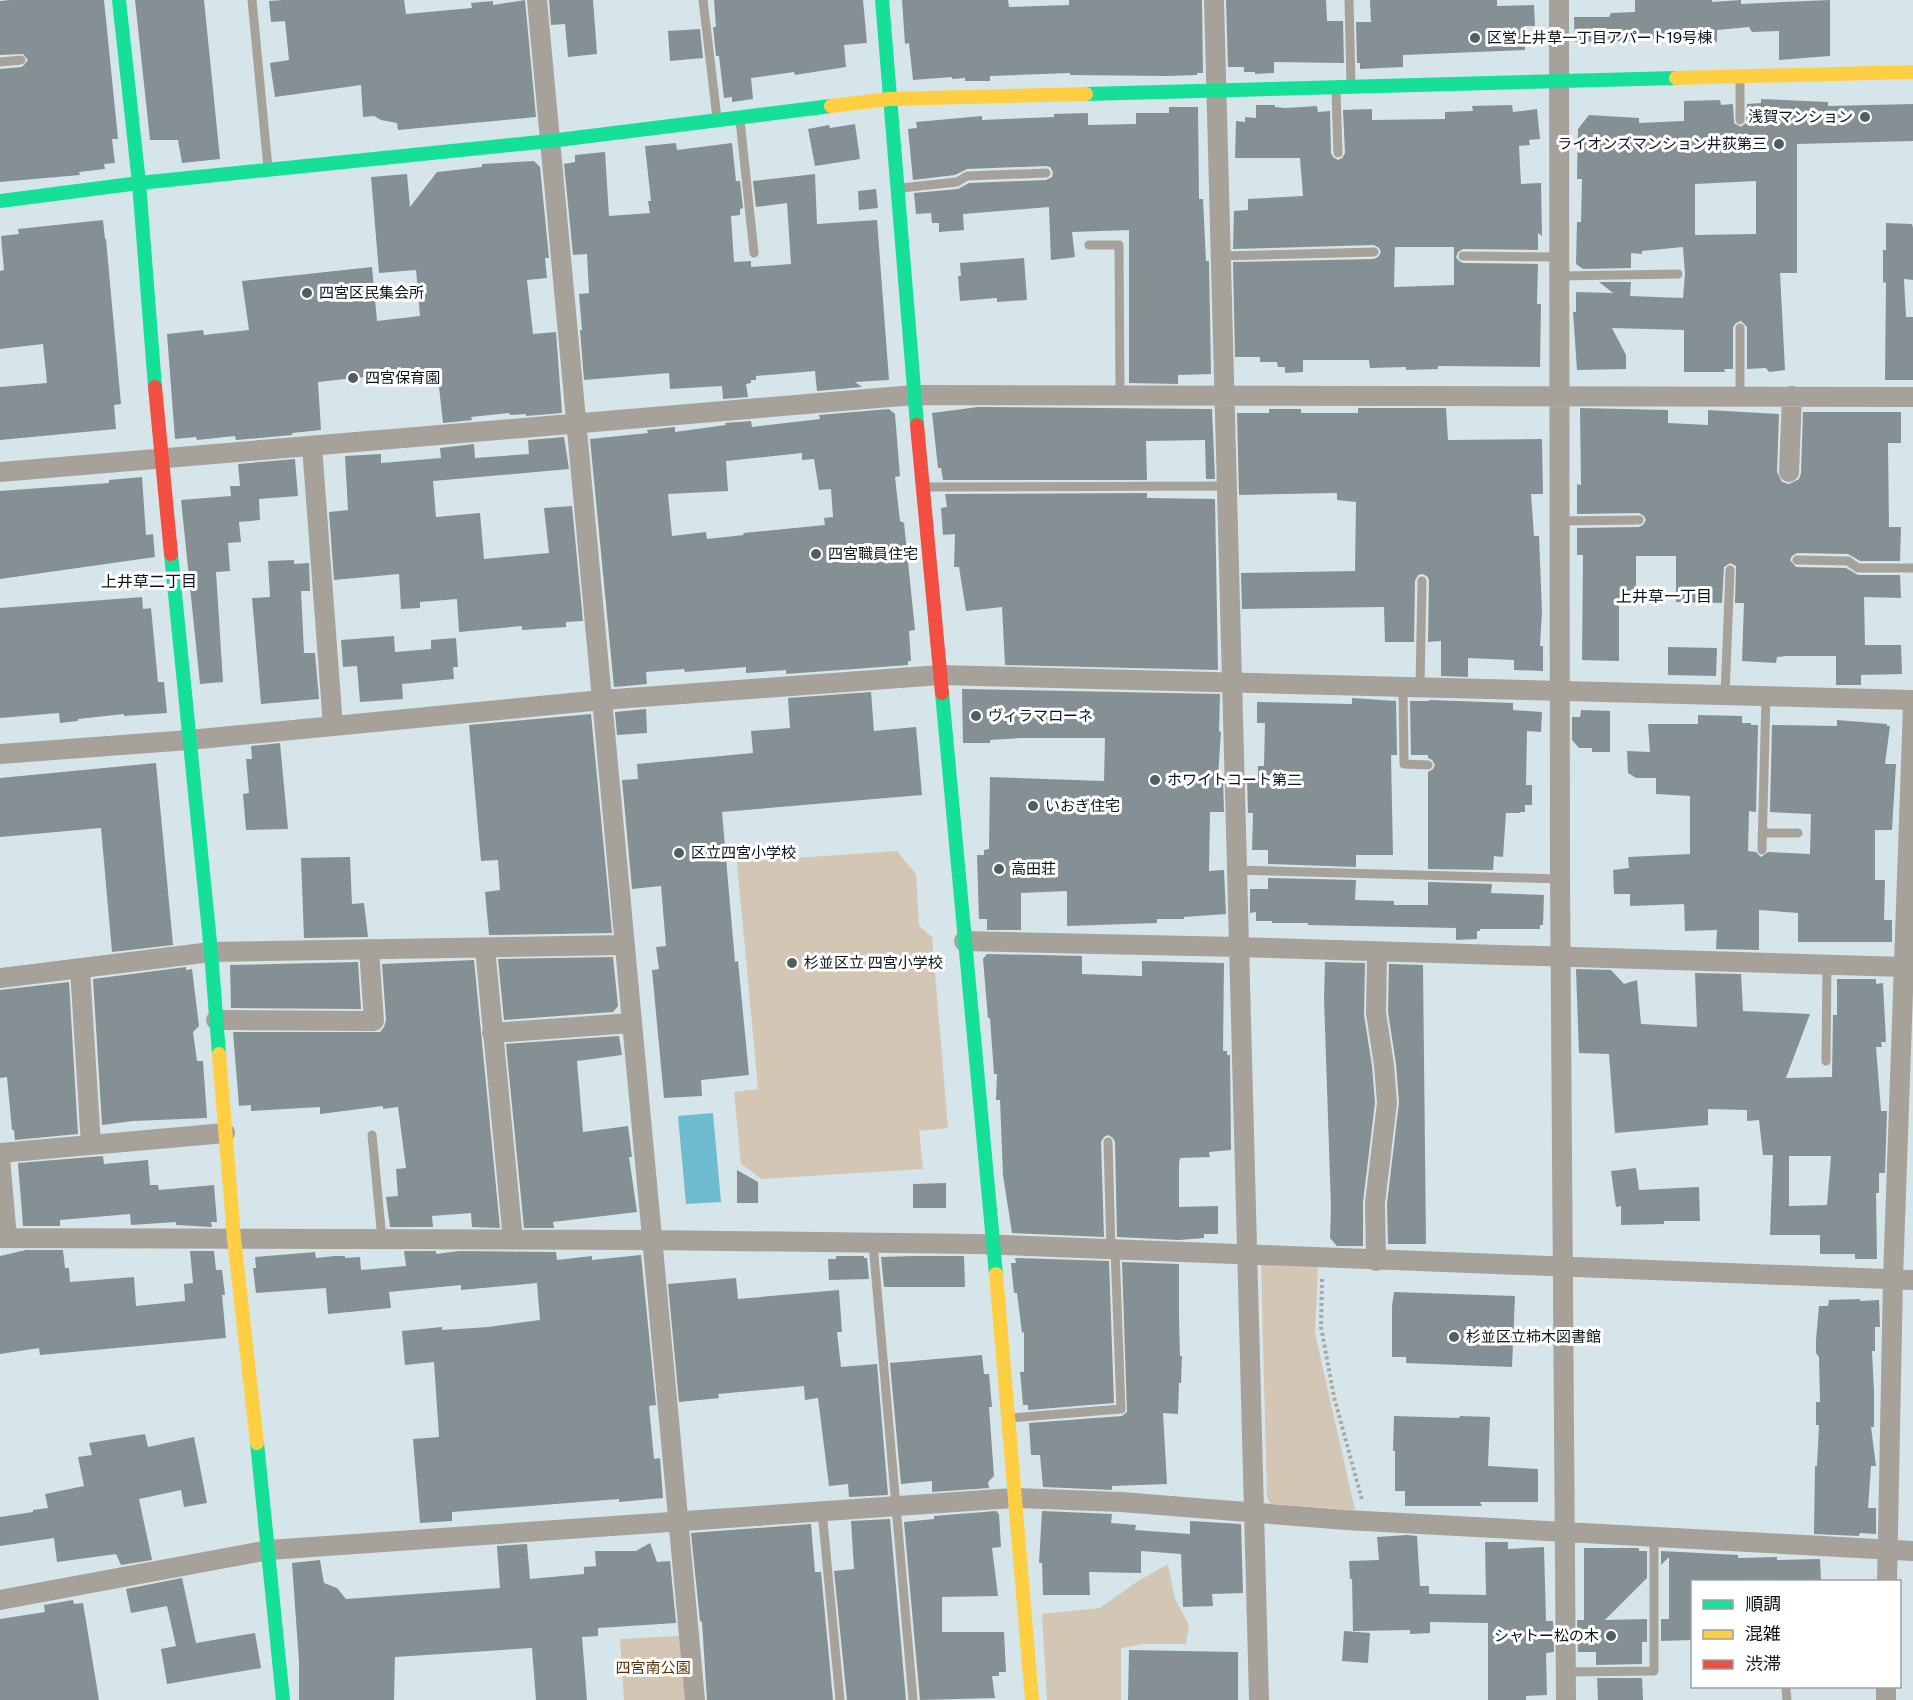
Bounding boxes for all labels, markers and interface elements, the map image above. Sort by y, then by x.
place label: 区営上井草一丁目アパート19号棟 [1487,29,1712,46]
marker: 区営上井草一丁目アパート19号棟 [1468,31,1482,45]
place label: 浅賀マンション [1748,108,1853,125]
marker: 浅賀マンション [1858,110,1872,124]
place label: ライオンズマンション井荻第三 [1557,135,1767,152]
marker: ライオンズマンション井荻第三 [1772,137,1786,151]
place label: 四宮区民集会所 [319,284,424,301]
marker: 四宮区民集会所 [300,286,314,300]
place label: 四宮保育園 [365,369,440,386]
marker: 四宮保育園 [346,371,360,385]
place label: 四宮職員住宅 [828,545,918,562]
marker: 四宮職員住宅 [809,547,823,561]
district label: 上井草二丁目 [101,572,197,591]
district label: 上井草一丁目 [1616,587,1712,606]
place label: ヴィラマローネ [988,707,1093,724]
marker: ヴィラマローネ [969,709,983,723]
place label: ホワイトコート第二 [1167,771,1302,788]
marker: ホワイトコート第二 [1148,773,1162,787]
place label: いおぎ住宅 [1045,797,1120,814]
marker: いおぎ住宅 [1026,799,1040,813]
place label: 区立四宮小学校 [691,844,796,861]
marker: 区立四宮小学校 [672,846,686,860]
place label: 高田荘 [1011,860,1056,877]
marker: 高田荘 [992,862,1006,876]
place label: 杉並区立 四宮小学校 [804,954,943,971]
marker: 杉並区立 四宮小学校 [785,956,799,970]
place label: 杉並区立柿木図書館 [1466,1328,1601,1345]
marker: 杉並区立柿木図書館 [1447,1330,1461,1344]
legend [1691,1580,1901,1688]
text: 順調 [1745,1593,1781,1614]
text: 混雑 [1745,1623,1781,1644]
place label: シャトー松の木 [1494,1627,1599,1644]
marker: シャトー松の木 [1604,1629,1618,1643]
text: 渋滞 [1745,1653,1781,1674]
park label: 四宮南公園 [615,1659,691,1676]

